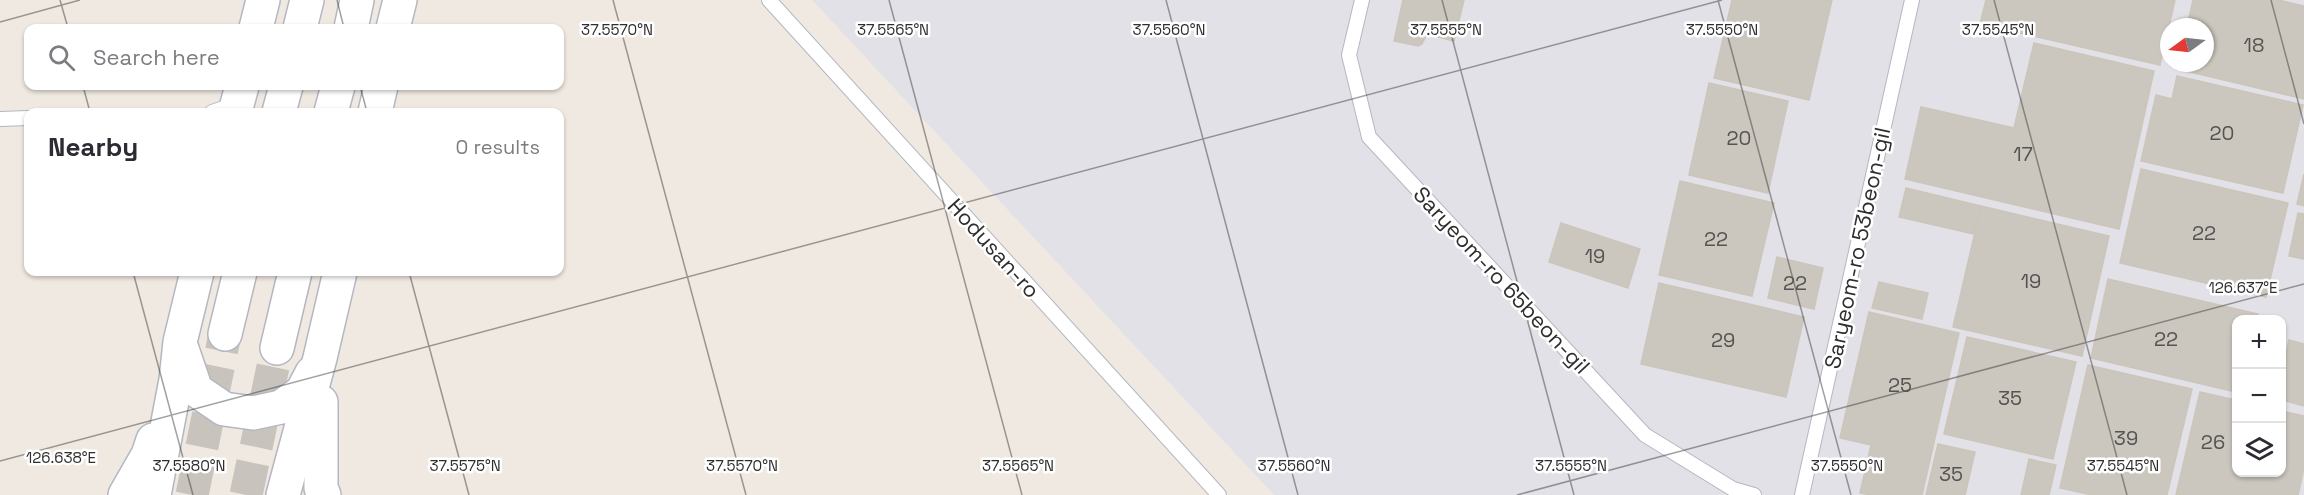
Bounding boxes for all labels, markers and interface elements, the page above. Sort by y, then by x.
north arrow [2160,18,2214,72]
text: 37.5570°N [581,20,653,39]
text: 37.5565°N [857,20,929,39]
text: 37.5560°N [1133,20,1205,39]
text: 37.5555°N [1410,20,1482,39]
text: 37.5550°N [1686,20,1758,39]
text: 37.5545°N [1962,20,2034,39]
search box [24,24,564,90]
house number: 18 [2244,32,2264,58]
icon: search [45,41,78,74]
text: Search here [93,43,220,71]
house number: 20 [2210,120,2234,146]
house number: 20 [1727,125,1751,151]
street label: Saryeom-ro 53beon-gil [1818,125,1896,371]
text: Nearby [48,130,138,164]
text: 0 results [456,134,540,160]
house number: 17 [2013,141,2033,167]
street label: Saryeom-ro 65beon-gil [1408,180,1596,380]
street label: Hodusan-ro [942,192,1046,304]
house number: 22 [2192,220,2216,246]
house number: 22 [1704,226,1728,252]
house number: 19 [1585,243,1605,269]
house number: 19 [2021,268,2041,294]
house number: 22 [1783,270,1807,296]
text: 126.637°E [2208,278,2278,297]
map controls [2232,315,2286,477]
button: + [2232,315,2286,369]
house number: 22 [2154,326,2178,352]
house number: 29 [1711,327,1735,353]
button: − [2232,369,2286,423]
house number: 25 [1888,372,1912,398]
house number: 35 [1998,385,2022,411]
button: layers [2232,423,2286,477]
house number: 39 [2114,425,2138,451]
house number: 26 [2201,429,2225,455]
text: 126.638°E [26,448,96,467]
text: 37.5580°N [153,456,225,475]
text: 37.5575°N [429,456,501,475]
text: 37.5570°N [706,456,778,475]
text: 37.5565°N [982,456,1054,475]
text: 37.5560°N [1258,456,1330,475]
text: 37.5555°N [1535,456,1607,475]
text: 37.5550°N [1811,456,1883,475]
text: 37.5545°N [2087,456,2159,475]
house number: 35 [1939,461,1963,487]

